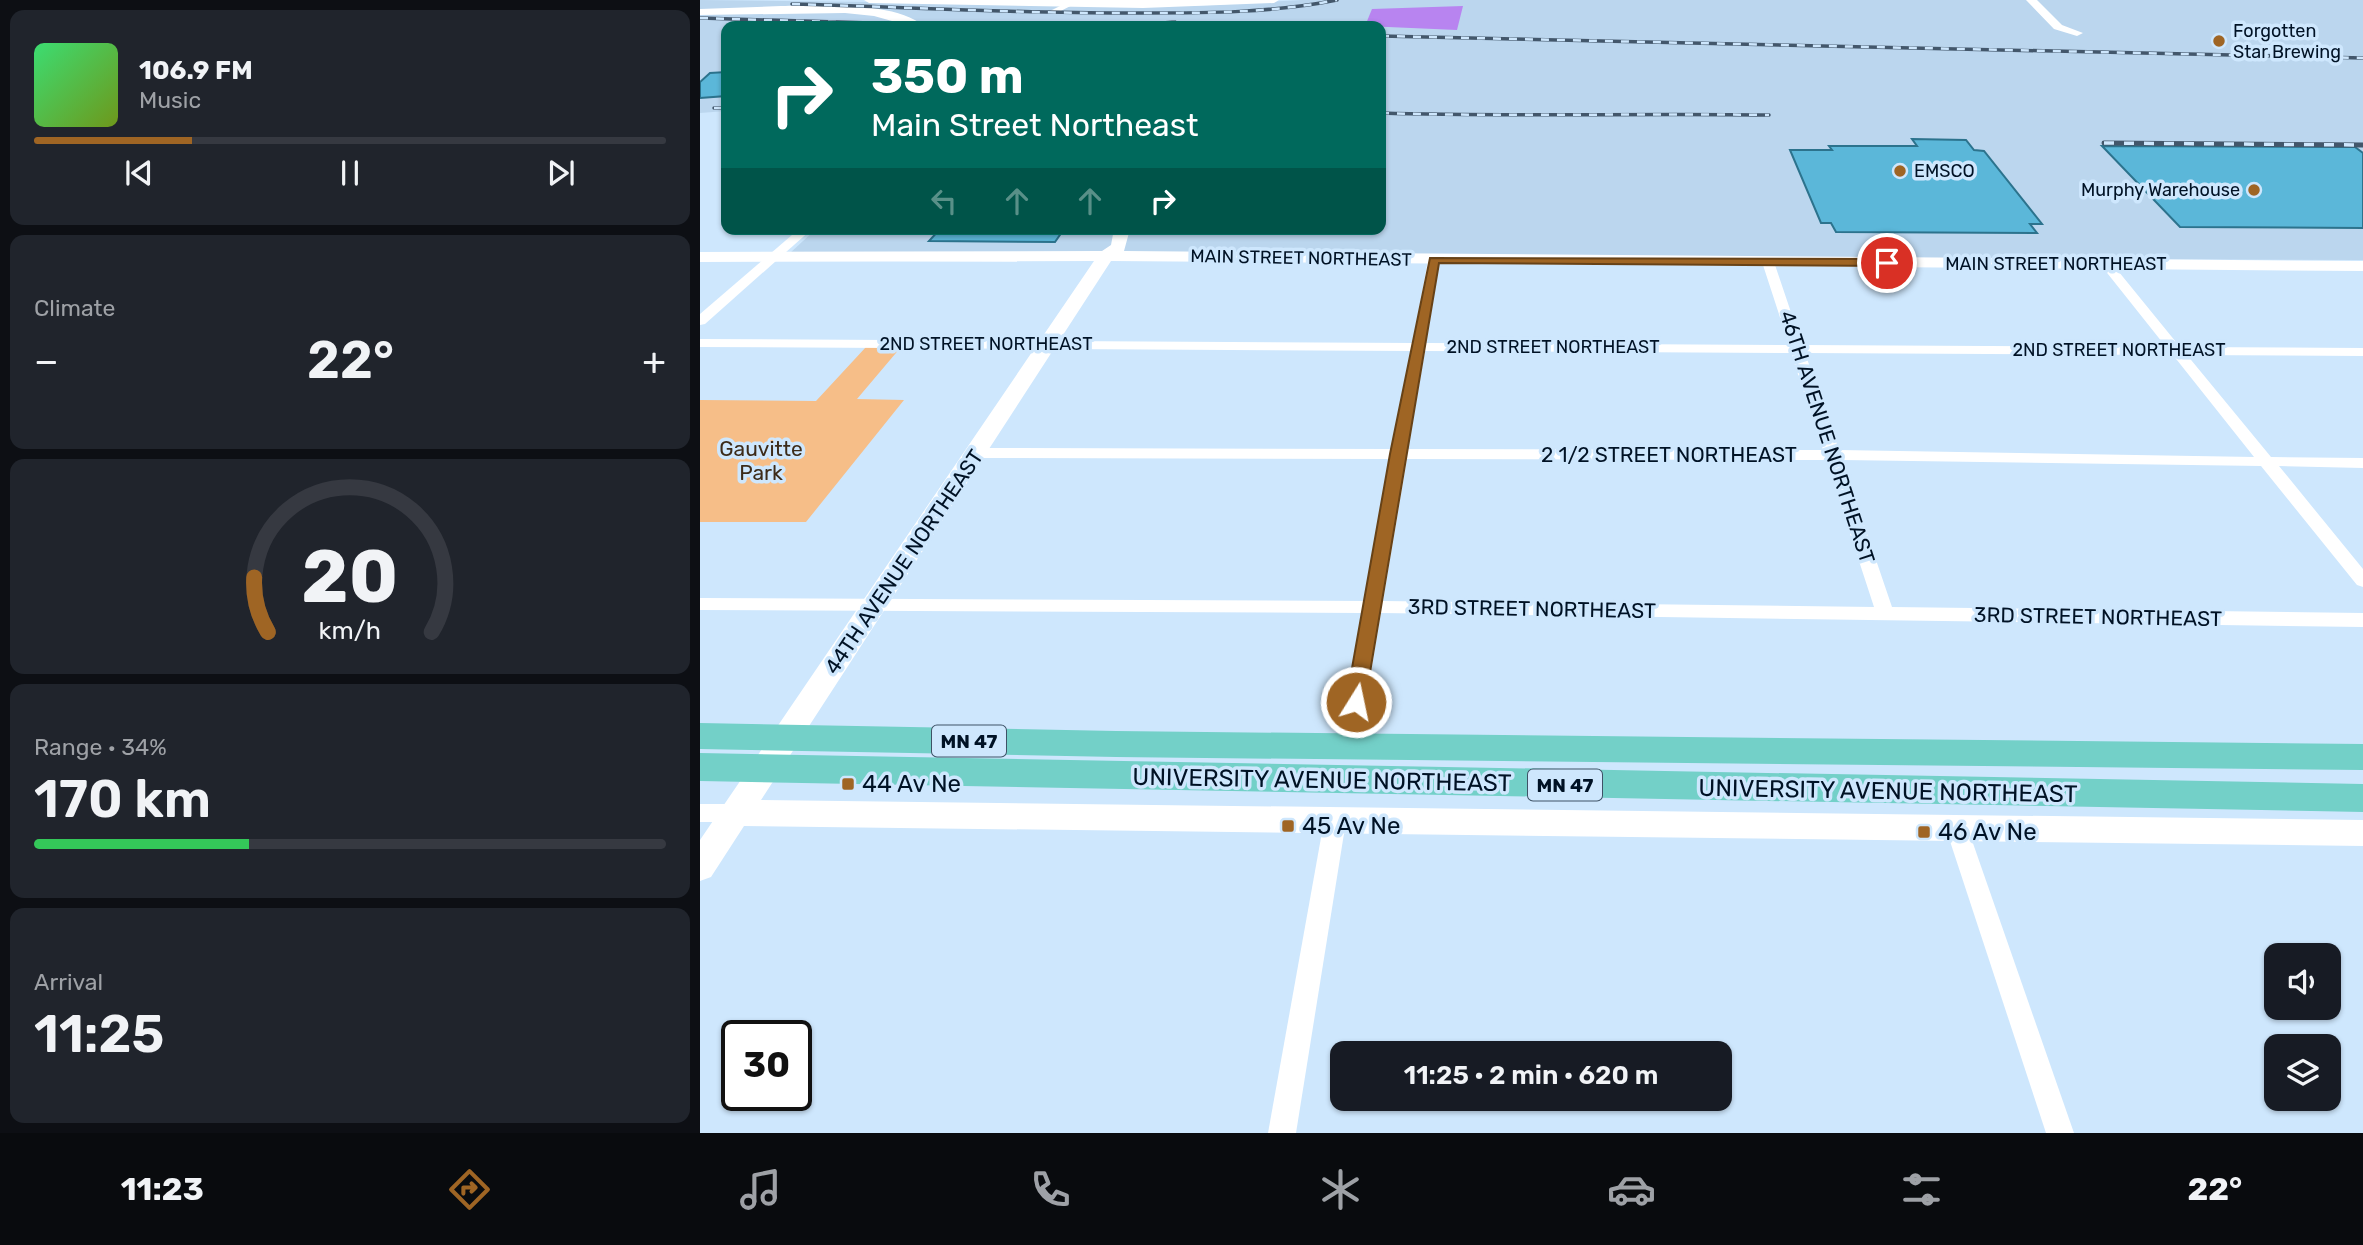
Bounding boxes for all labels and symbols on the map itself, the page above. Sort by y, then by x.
place label: Forgotten Star Brewing [2233,20,2341,63]
marker: Forgotten Star Brewing [2211,33,2227,49]
place label: EMSCO [1914,160,1975,182]
marker: EMSCO [1892,163,1908,179]
place label: Murphy Warehouse [2081,179,2240,201]
marker: Murphy Warehouse [2246,182,2262,198]
pin [1857,233,1917,293]
street label: MAIN STREET NORTHEAST [1190,245,1412,271]
street label: MAIN STREET NORTHEAST [1945,253,2167,275]
street label: 46TH AVENUE NORTHEAST [1775,307,1880,566]
street label: 2ND STREET NORTHEAST [879,333,1093,355]
street label: 2ND STREET NORTHEAST [1446,336,1660,358]
street label: 2ND STREET NORTHEAST [2012,339,2226,361]
park label: Gauvitte Park [719,436,803,485]
street label: 2 1/2 STREET NORTHEAST [1541,442,1797,467]
street label: 44TH AVENUE NORTHEAST [819,445,988,679]
street label: 3RD STREET NORTHEAST [1408,594,1656,623]
street label: 3RD STREET NORTHEAST [1974,602,2222,631]
position arrow [1319,665,1393,739]
road number: MN 47 [932,726,1006,756]
street label: UNIVERSITY AVENUE NORTHEAST [1132,763,1512,797]
place label: 44 Av Ne [862,770,961,798]
road number: MN 47 [1528,770,1602,800]
street label: UNIVERSITY AVENUE NORTHEAST [1698,774,2078,808]
marker: 44 Av Ne [840,776,856,792]
place label: 45 Av Ne [1302,812,1400,840]
marker: 45 Av Ne [1280,818,1296,834]
place label: 46 Av Ne [1938,818,2037,846]
marker: 46 Av Ne [1916,824,1932,840]
speed limit sign: 30 [721,1020,812,1111]

